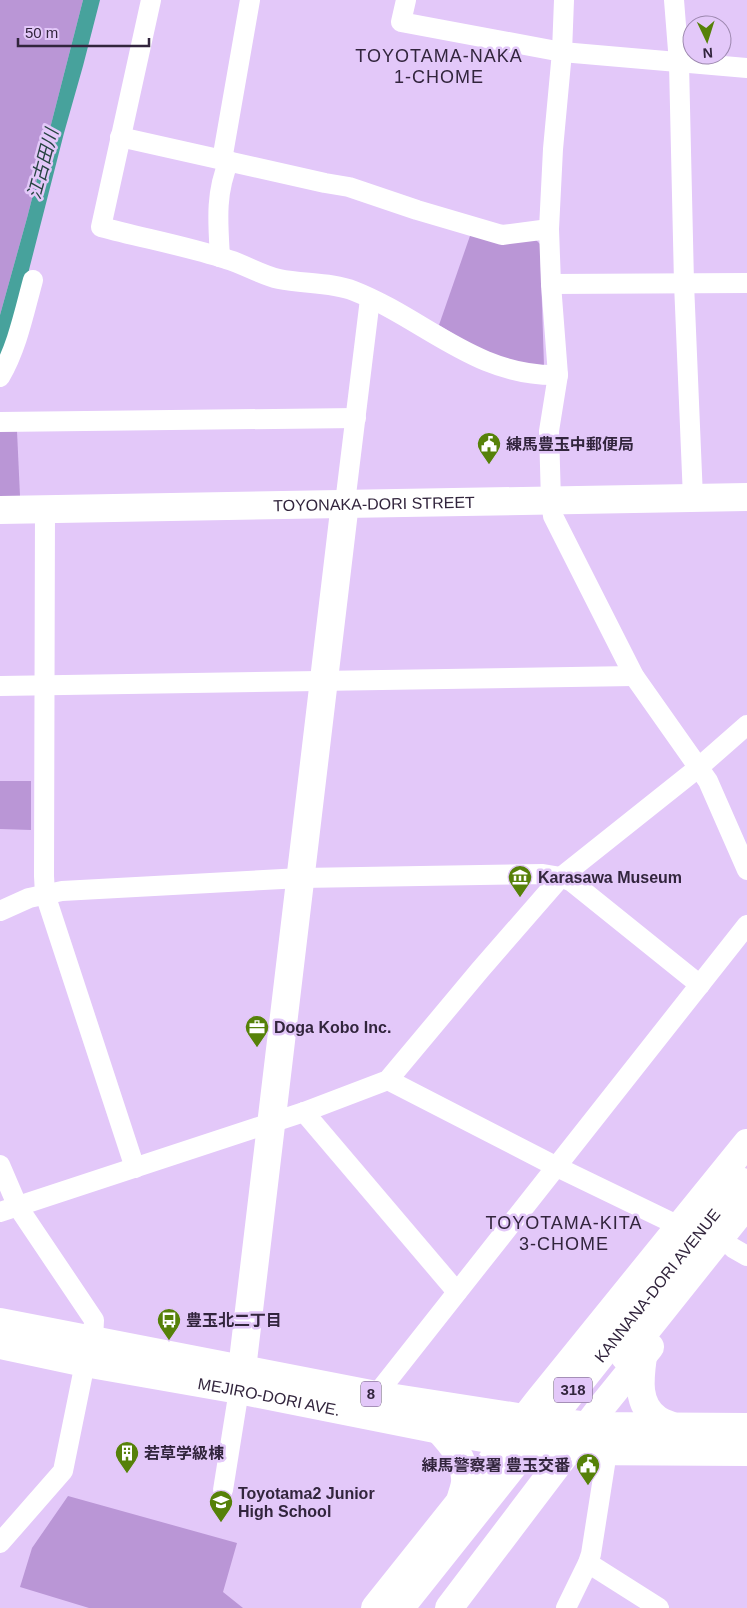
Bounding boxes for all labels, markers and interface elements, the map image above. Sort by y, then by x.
scale bar [18,15,149,47]
north arrow [682,15,732,65]
text: 50 m [25,24,58,41]
text: N [702,45,714,61]
district label: TOYOTAMA-NAKA 1-CHOME [355,46,523,87]
water label: 江古田川 [24,125,62,201]
public building icon: 練馬豊玉中郵便局 [476,431,502,465]
place label: 練馬豊玉中郵便局 [506,436,634,453]
street label: TOYONAKA-DORI STREET [273,494,475,514]
museum icon: Karasawa Museum [507,864,533,898]
place label: Karasawa Museum [538,869,682,886]
office icon: Doga Kobo Inc. [244,1014,270,1048]
place label: Doga Kobo Inc. [274,1019,391,1036]
street label: KANNANA-DORI AVENUE [591,1206,723,1366]
district label: TOYOTAMA-KITA 3-CHOME [485,1213,643,1254]
bus stop icon: 豊玉北二丁目 [156,1307,182,1341]
place label: 豊玉北二丁目 [186,1312,282,1329]
street label: MEJIRO-DORI AVE. [197,1375,342,1419]
road number: 318 [554,1378,592,1402]
road number: 8 [361,1382,381,1406]
building icon: 若草学級棟 [114,1440,140,1474]
place label: 若草学級棟 [144,1444,224,1462]
public building icon: 練馬警察署 豊玉交番 [575,1452,601,1486]
place label: 練馬警察署 豊玉交番 [422,1457,570,1474]
place label: Toyotama2 Junior High School [238,1485,375,1520]
school or university icon: Toyotama2 Junior High School [208,1489,234,1523]

